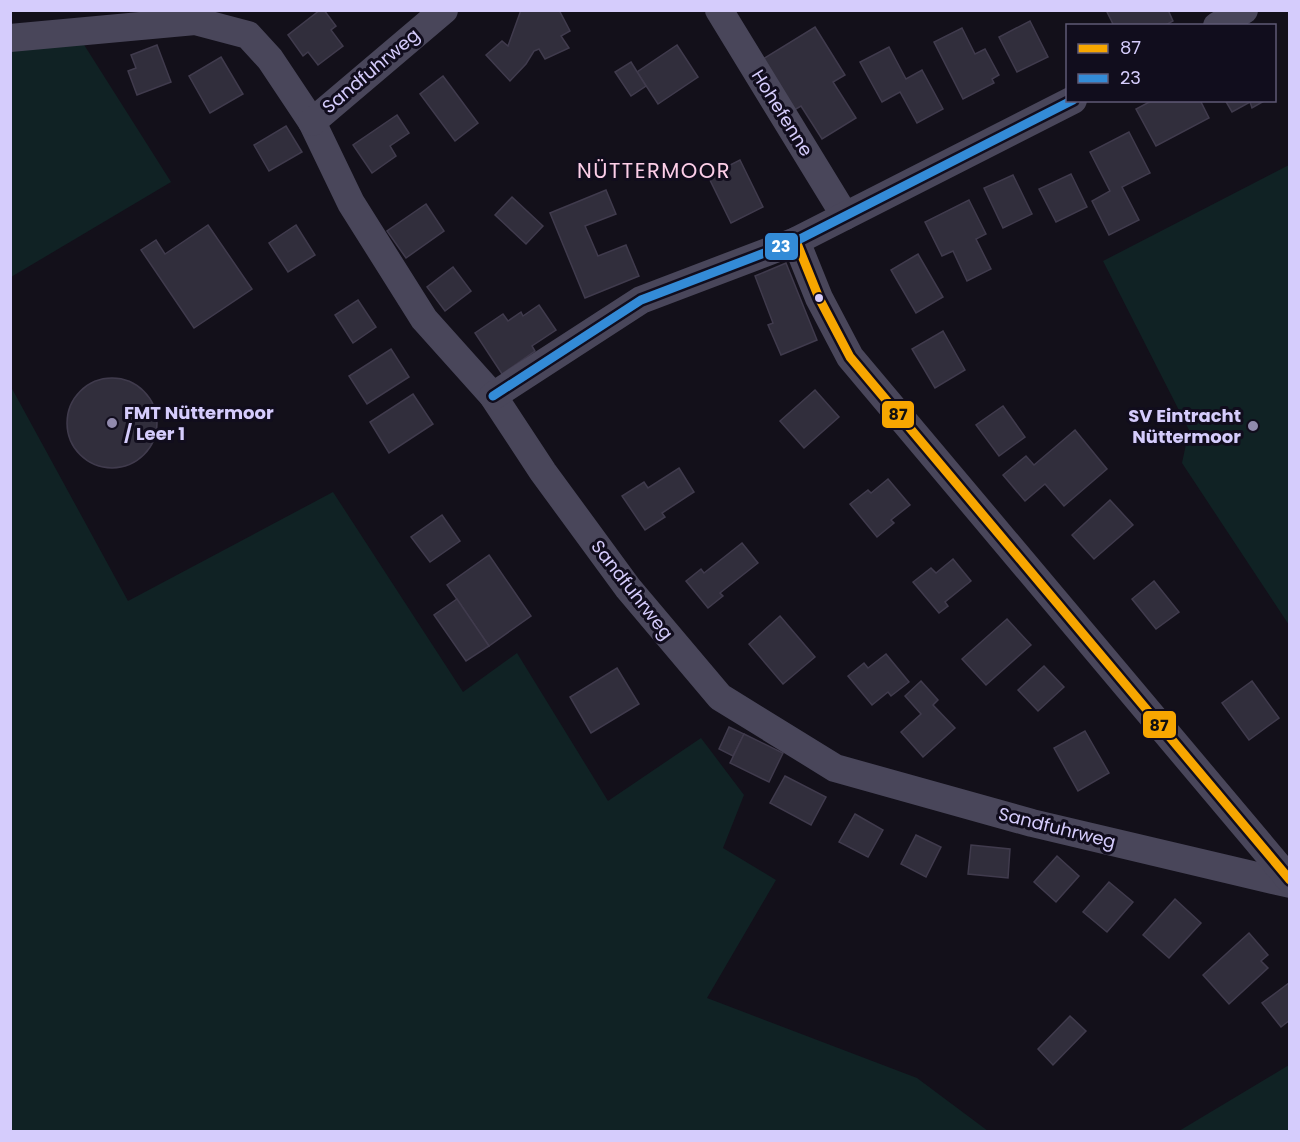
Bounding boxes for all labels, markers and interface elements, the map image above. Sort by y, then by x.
street label: Sandfuhrweg [317,22,425,119]
legend [1066,24,1276,102]
text: 87 [1120,35,1141,60]
street label: Hohefenne [746,65,819,161]
text: 23 [1120,65,1141,90]
district label: NÜTTERMOOR [577,156,731,185]
line badge: 23 [764,232,799,261]
text: 23 [772,235,790,258]
unlabelled marker [813,292,825,304]
place label: FMT Nüttermoor / Leer 1 [124,400,274,446]
line badge: 87 [881,400,915,429]
text: 87 [889,403,908,426]
place label: SV Eintracht Nüttermoor [1128,403,1241,449]
marker: FMT Nüttermoor / Leer 1 [105,416,119,430]
marker: SV Eintracht Nüttermoor [1246,419,1260,433]
street label: Sandfuhrweg [586,535,679,645]
line badge: 87 [1142,710,1177,739]
text: 87 [1150,714,1169,737]
street label: Sandfuhrweg [996,801,1118,854]

